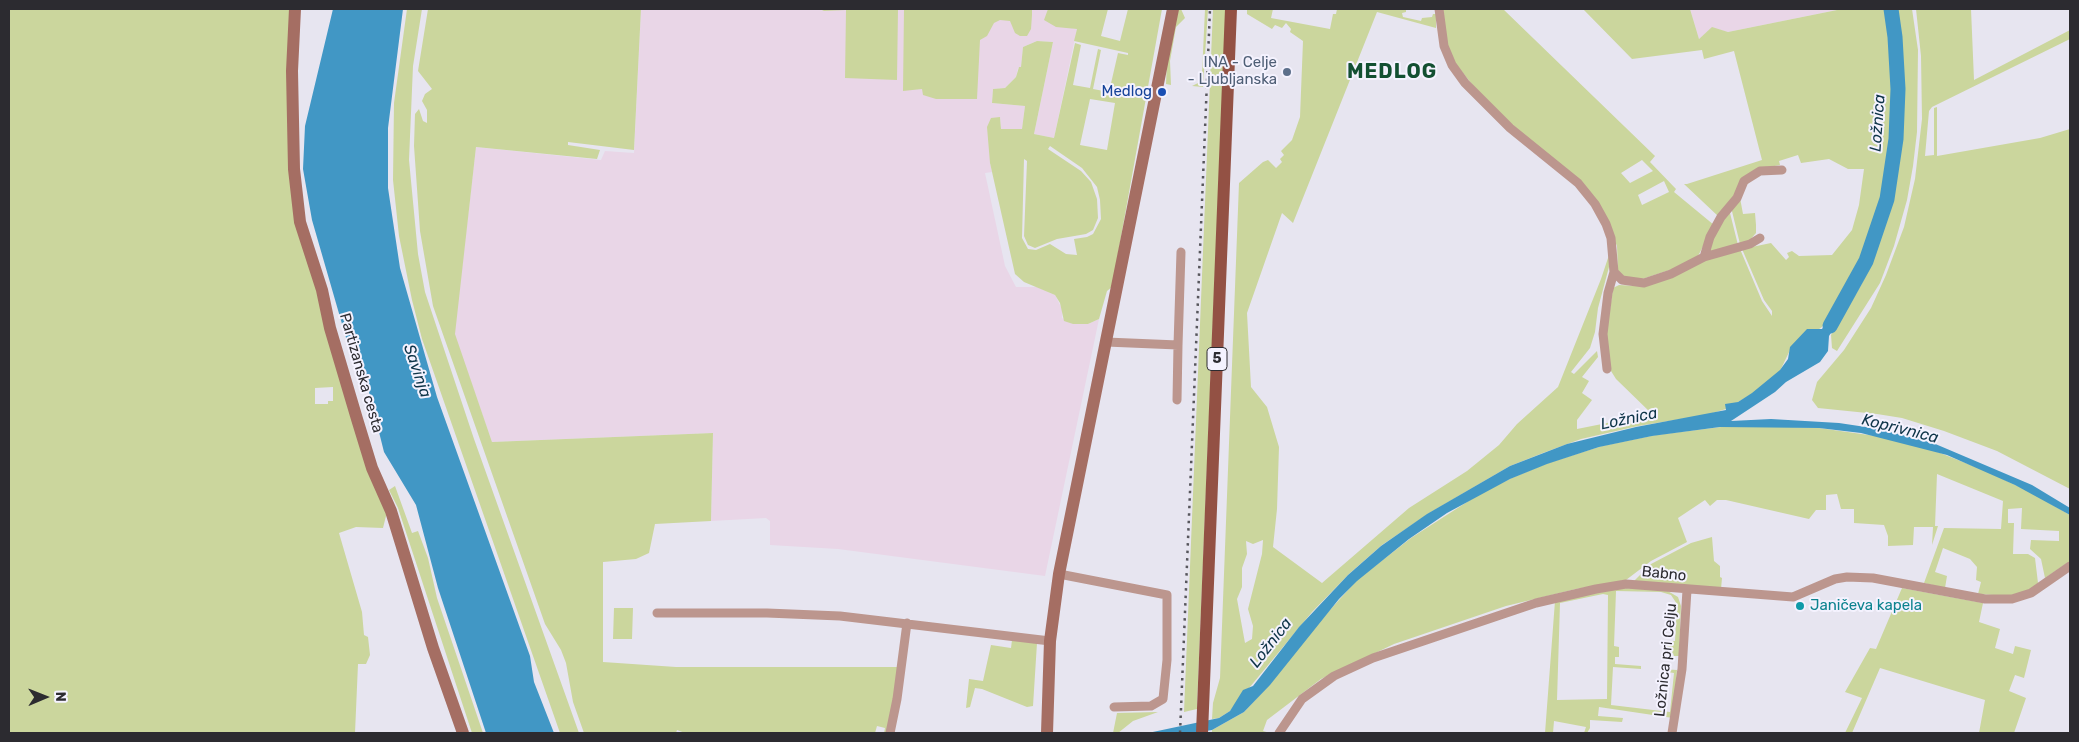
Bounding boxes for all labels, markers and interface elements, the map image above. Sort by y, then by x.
place label: INA - Celje - Ljubljanska [1188,54,1277,89]
district label: MEDLOG [1346,60,1438,84]
marker: INA - Celje - Ljubljanska [1281,66,1293,78]
place label: Medlog [1102,83,1152,101]
marker: Medlog [1156,86,1168,98]
water label: Ložnica [1866,94,1890,152]
street label: Partizanska cesta [335,311,387,435]
water label: Savinja [399,342,435,400]
road number: 5 [1207,348,1227,370]
water label: Ložnica [1599,404,1659,434]
water label: Koprivnica [1860,410,1940,448]
street label: Babno [1641,563,1687,585]
place label: Janičeva kapela [1810,597,1922,615]
marker: Janičeva kapela [1794,600,1806,612]
street label: Ložnica pri Celju [1651,602,1681,718]
water label: Ložnica [1246,614,1296,672]
north arrow [20,672,70,722]
text: N [52,692,69,702]

